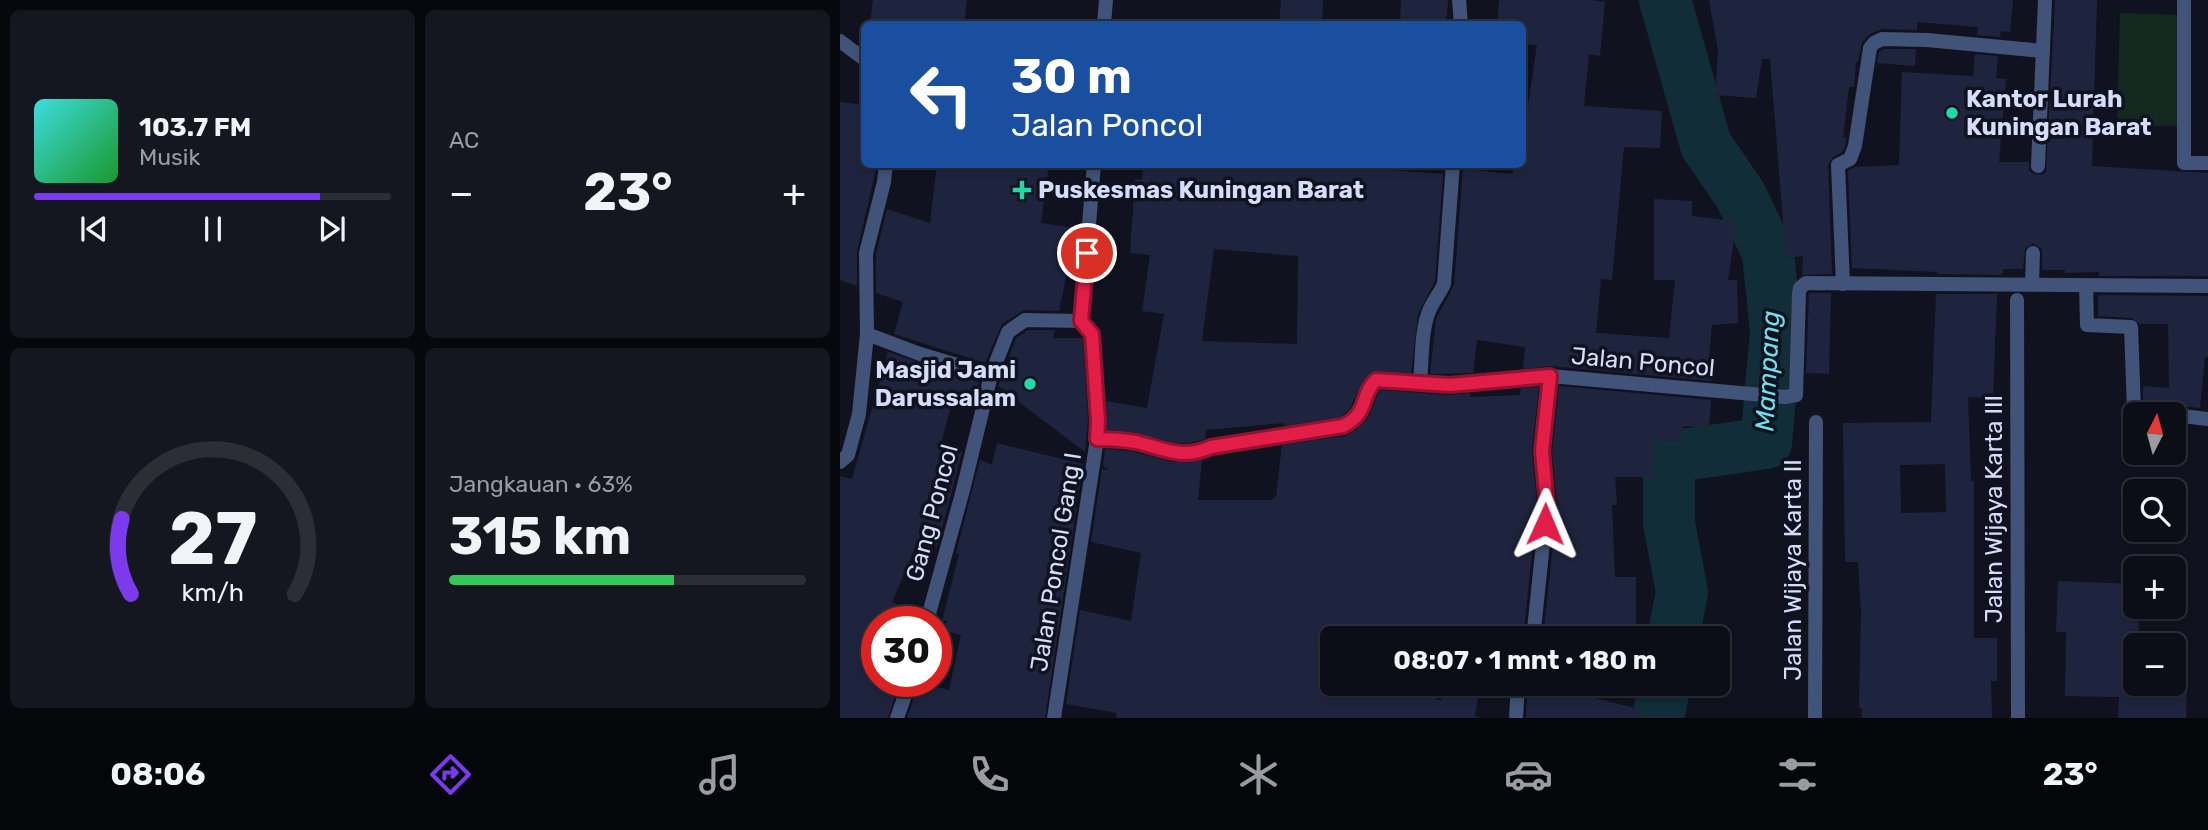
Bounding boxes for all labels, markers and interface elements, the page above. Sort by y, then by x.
text: 30 m [1011,47,1132,105]
icon: left [896,49,987,140]
place label: Kantor Lurah Kuningan Barat [1966,85,2151,141]
marker: Kantor Lurah Kuningan Barat [1944,105,1960,121]
text: Jalan Poncol [1011,106,1203,144]
text: 103.7 FM [139,112,251,143]
text: AC [449,126,479,154]
text: Musik [139,143,200,171]
text: 23° [583,161,673,223]
text: − [449,170,474,216]
text: + [782,170,806,216]
place label: Puskesmas Kuningan Barat [1038,176,1364,204]
marker: Puskesmas Kuningan Barat [1012,180,1032,200]
icon: previous [75,210,113,248]
icon: pause [194,210,232,248]
icon: next [313,210,351,248]
pin [1057,223,1117,283]
icon: arrive [1068,234,1106,272]
water label: Mampang [1749,310,1787,432]
street label: Jalan Poncol [1570,342,1716,382]
place label: Masjid Jami Darussalam [875,356,1016,412]
marker: Masjid Jami Darussalam [1022,376,1038,392]
street label: Jalan Wijaya Karta III [1980,395,2008,623]
north arrow [2123,402,2186,466]
map controls [2123,402,2186,696]
street label: Gang Poncol [900,441,964,585]
street label: Jalan Poncol Gang I [1025,451,1087,673]
street label: Jalan Wijaya Karta II [1779,459,1807,681]
text: Jangkauan · 63% [449,470,633,498]
button: search [2123,479,2186,542]
position arrow [1508,487,1582,561]
text: 27 [168,496,257,582]
text: 315 km [449,505,631,567]
button: + [2123,556,2186,619]
text: km/h [181,578,244,607]
speed limit sign: 30 [861,606,952,697]
button: − [2123,633,2186,696]
text: 08:07 · 1 mnt · 180 m [1393,645,1657,676]
icon: directions [426,750,475,799]
icon: music [695,750,744,799]
icon: phone [965,750,1014,799]
icon: climate [1234,750,1283,799]
icon: car [1504,750,1553,799]
icon: filters [1773,750,1822,799]
text: 08:06 [110,755,206,793]
text: 23° [2043,755,2098,793]

